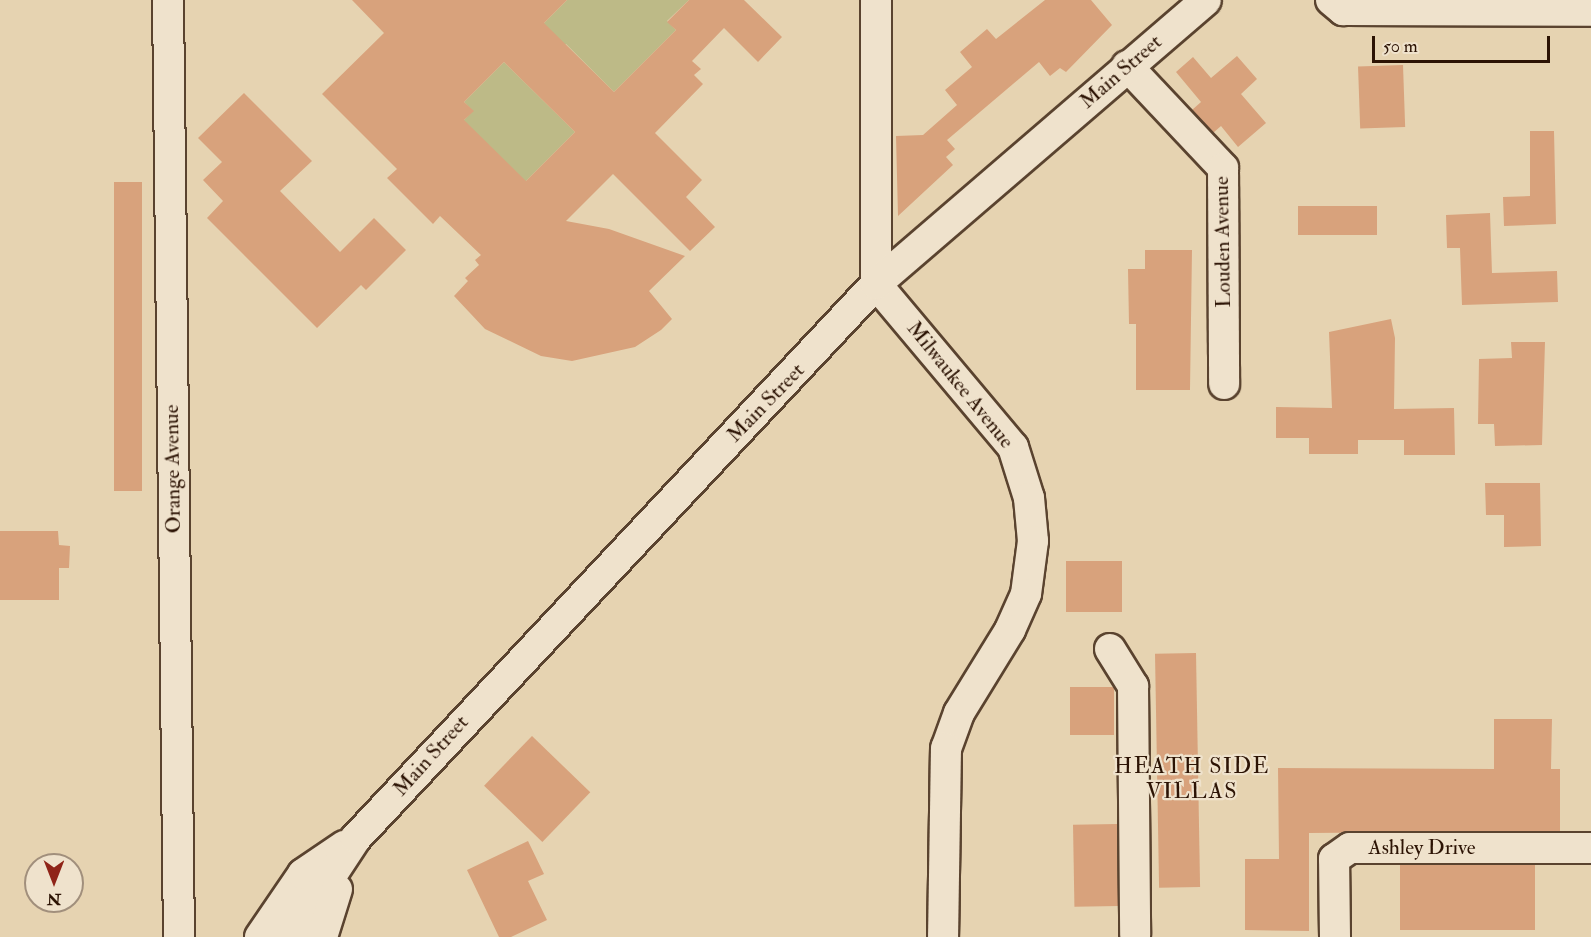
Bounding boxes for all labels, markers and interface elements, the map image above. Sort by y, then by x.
scale bar [1375,24,1554,62]
street label: Main Street [1075,30,1167,114]
text: 50 m [1383,35,1418,58]
street label: Louden Avenue [1209,176,1237,308]
street label: Milwaukee Avenue [901,316,1019,454]
street label: Main Street [722,358,810,448]
street label: Orange Avenue [159,404,187,534]
street label: Main Street [388,710,474,802]
district label: HEATH SIDE VILLAS [1114,753,1270,804]
street label: Ashley Drive [1368,835,1476,861]
north arrow [24,853,84,913]
text: N [47,889,61,909]

